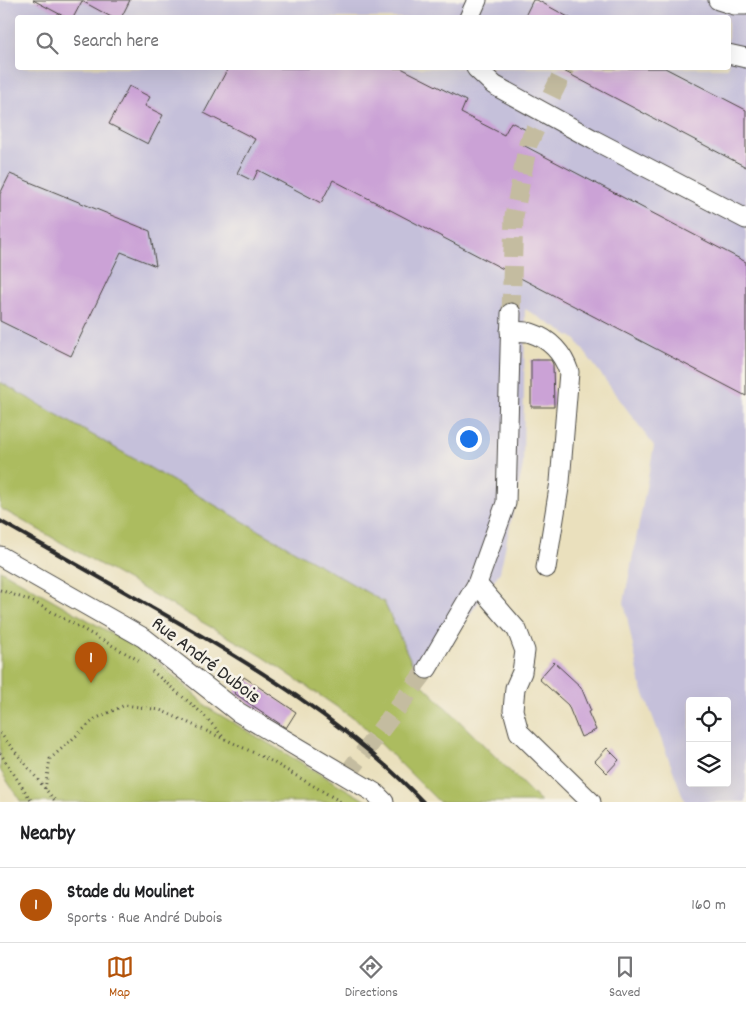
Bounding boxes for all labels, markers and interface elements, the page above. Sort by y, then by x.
search box [15,15,731,70]
icon: search [33,29,61,57]
text: Search here [73,29,159,56]
your location [456,426,482,452]
street label: Rue André Dubois [145,611,266,712]
pin: 1 [75,642,107,683]
map controls [686,697,731,787]
button: locate [686,697,731,742]
button: layers [686,742,731,787]
text: Nearby [20,820,75,850]
text: Stade du Moulinet [67,880,194,907]
text: 1 [34,894,38,917]
text: 160 m [691,894,726,917]
text: Sports · Rue André Dubois [67,907,223,930]
tab: Map [106,953,134,1003]
tab: Directions [345,953,398,1003]
tab: Saved [609,953,640,1003]

